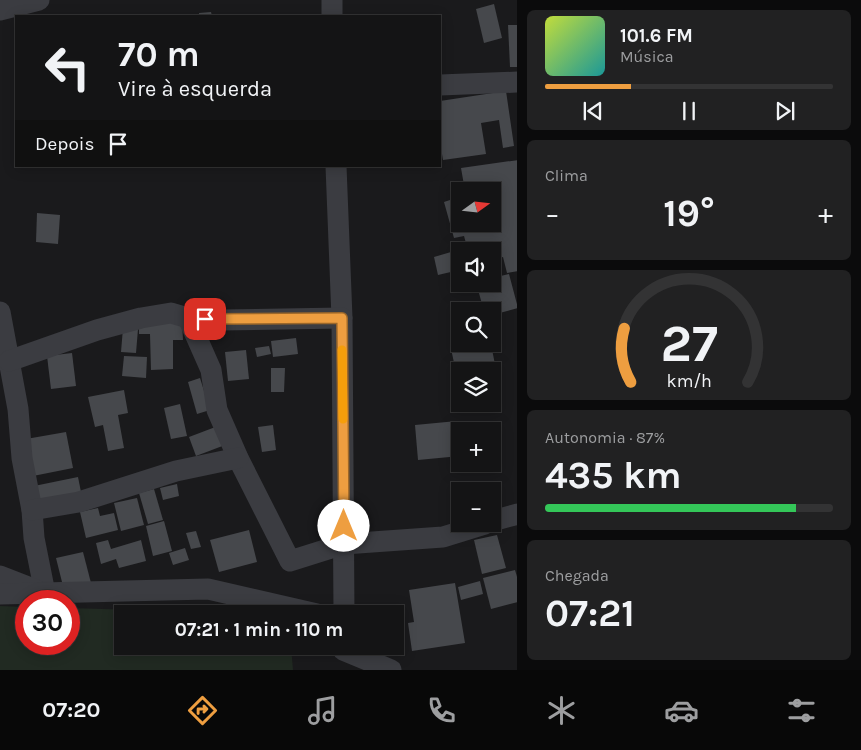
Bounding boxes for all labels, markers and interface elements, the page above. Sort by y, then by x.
text: 101.6 FM [620,25,693,47]
text: 70 m [118,34,200,75]
icon: left [35,35,100,100]
text: Música [620,47,673,66]
text: Vire à esquerda [118,76,272,102]
icon: previous [579,97,607,125]
icon: pause [675,97,703,125]
icon: next [771,97,799,125]
icon: arrive [104,130,132,158]
text: Depois [35,133,94,155]
text: Clima [545,166,588,185]
north arrow [451,182,501,232]
map controls [451,182,501,532]
text: 19° [663,191,715,236]
text: − [545,197,560,230]
text: + [818,197,833,230]
button: sound [451,242,501,292]
pin [184,298,226,340]
button: search [451,302,501,352]
icon: arrive [191,305,219,333]
text: 27 [660,313,718,374]
button: layers [451,362,501,412]
text: km/h [666,371,712,392]
button: + [451,422,501,472]
text: Autonomia · 87% [545,428,665,447]
text: 435 km [545,453,682,498]
button: − [451,482,501,532]
position arrow [317,499,369,551]
text: Chegada [545,566,609,585]
speed limit sign: 30 [15,590,80,655]
text: 07:21 [545,591,635,636]
text: 07:21 · 1 min · 110 m [175,619,343,641]
icon: directions [185,693,220,728]
icon: music [305,693,340,728]
icon: phone [424,693,459,728]
icon: climate [544,693,579,728]
icon: car [664,693,699,728]
icon: filters [784,693,819,728]
text: 07:20 [42,697,100,723]

